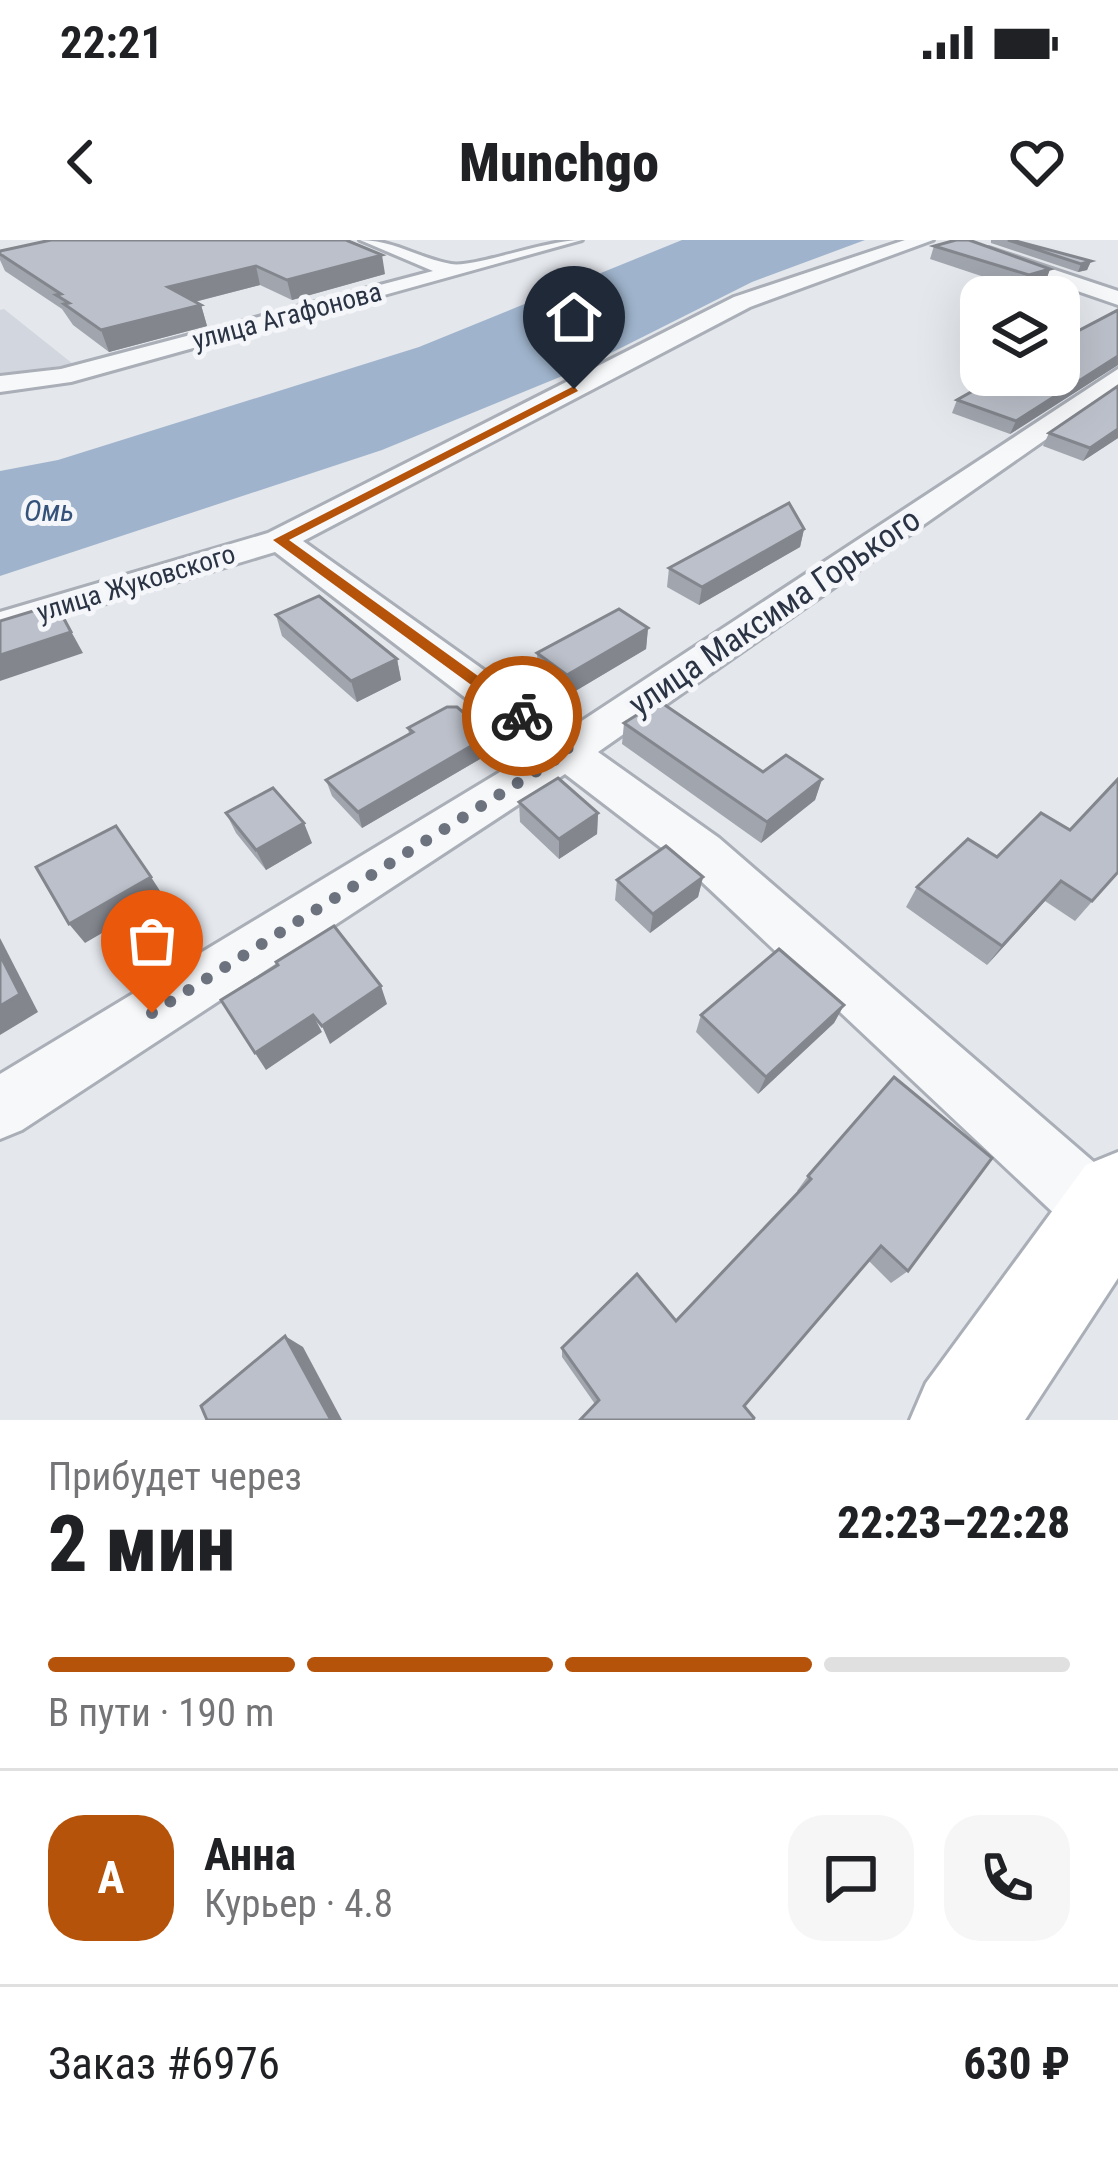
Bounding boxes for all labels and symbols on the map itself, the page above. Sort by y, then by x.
pin [523,266,625,389]
street label: улица Агафонова [189,275,385,357]
water label: Омь [24,493,74,528]
street label: улица Максима Горького [621,499,927,723]
street label: улица Жуковского [33,538,239,628]
courier [462,656,582,776]
pin [101,890,203,1013]

